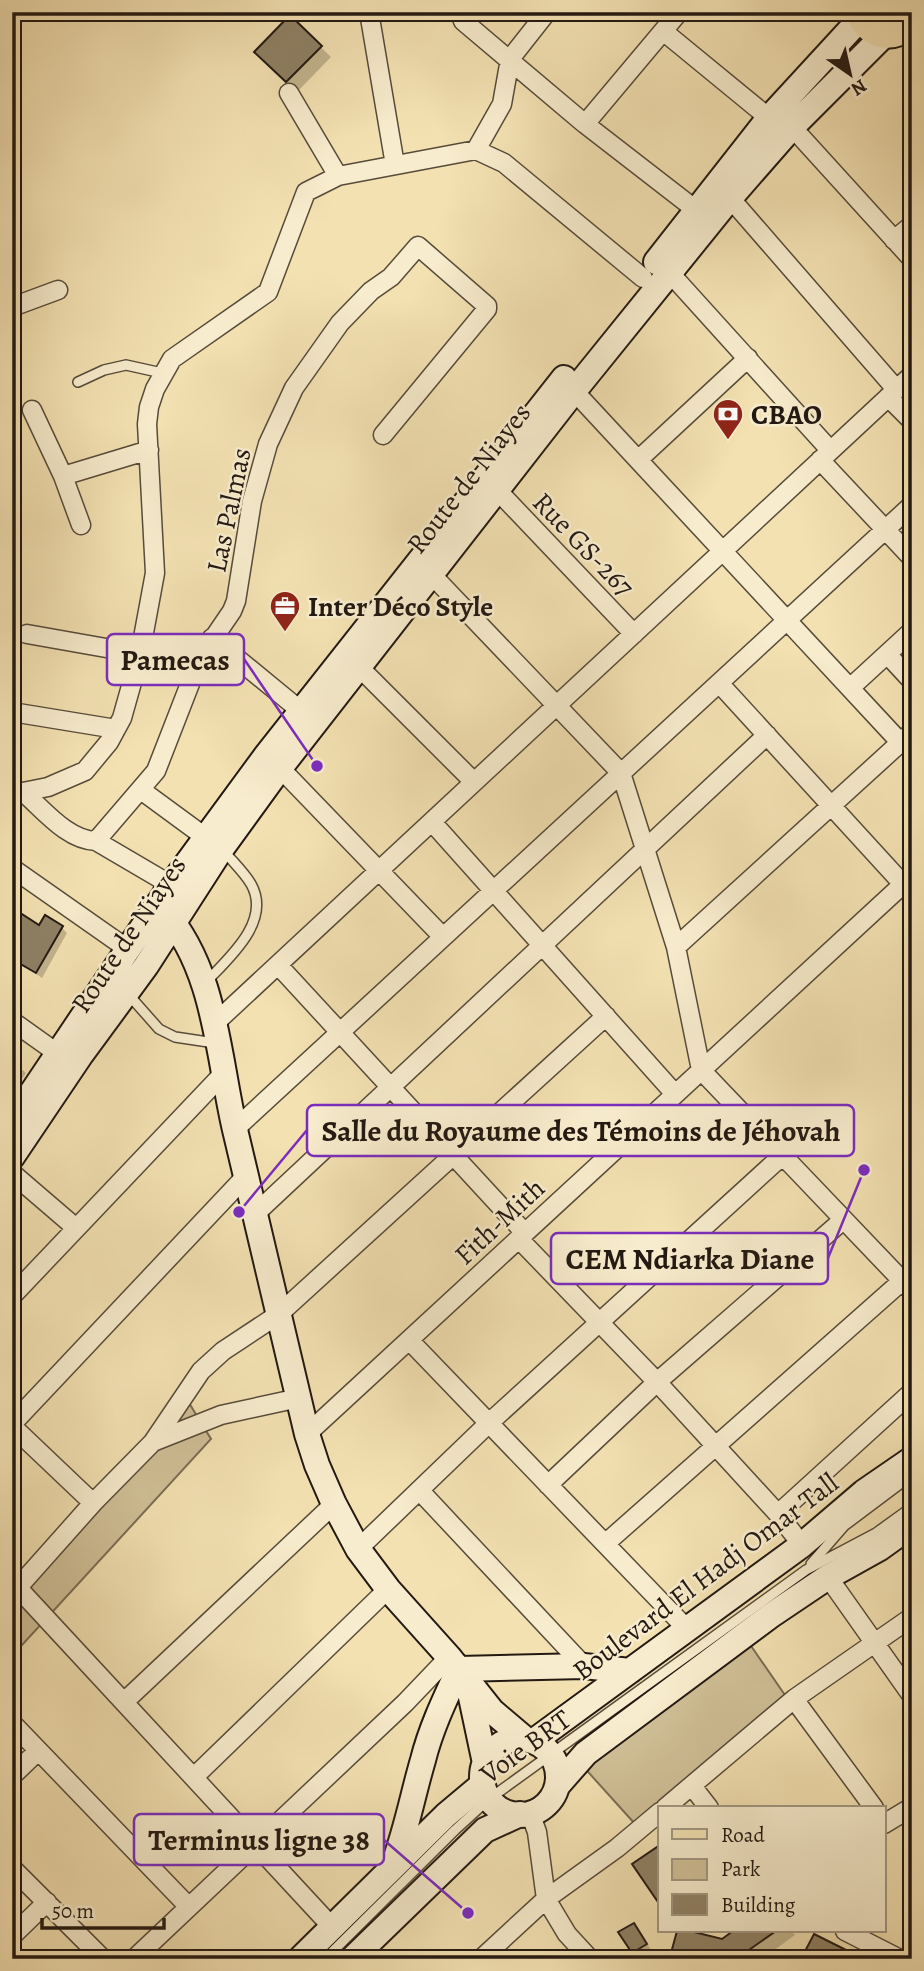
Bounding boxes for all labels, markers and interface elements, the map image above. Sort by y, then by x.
north arrow [816,38,886,108]
text: N [846,73,872,102]
street label: Route de Niayes [398,395,540,562]
place label: CBAO [751,396,822,434]
bank icon: CBAO [711,397,745,441]
street label: Las Palmas [197,444,261,576]
street label: Rue GS-267 [524,484,643,605]
place label: Inter Déco Style [308,588,493,626]
office icon: Inter Déco Style [268,589,302,633]
callout: Pamecas [107,634,244,685]
text: Pamecas [120,640,230,680]
street label: Route de Niayes [62,849,195,1021]
callout: Salle du Royaume des Témoins de Jéhovah [307,1105,854,1156]
text: Salle du Royaume des Témoins de Jéhovah [321,1111,841,1151]
street label: Fith-Mith [446,1170,553,1274]
callout: CEM Ndiarka Diane [551,1233,828,1284]
text: CEM Ndiarka Diane [566,1239,814,1279]
street label: Boulevard El Hadj Omar Tall [565,1464,846,1689]
street label: Voie BRT [472,1701,579,1793]
legend [658,1806,886,1932]
callout: Terminus ligne 38 [134,1814,384,1865]
text: Terminus ligne 38 [148,1820,370,1860]
text: Road [721,1821,765,1849]
text: Park [721,1855,761,1883]
scale bar [42,1887,164,1931]
text: Building [721,1891,796,1919]
text: 50 m [52,1897,94,1925]

